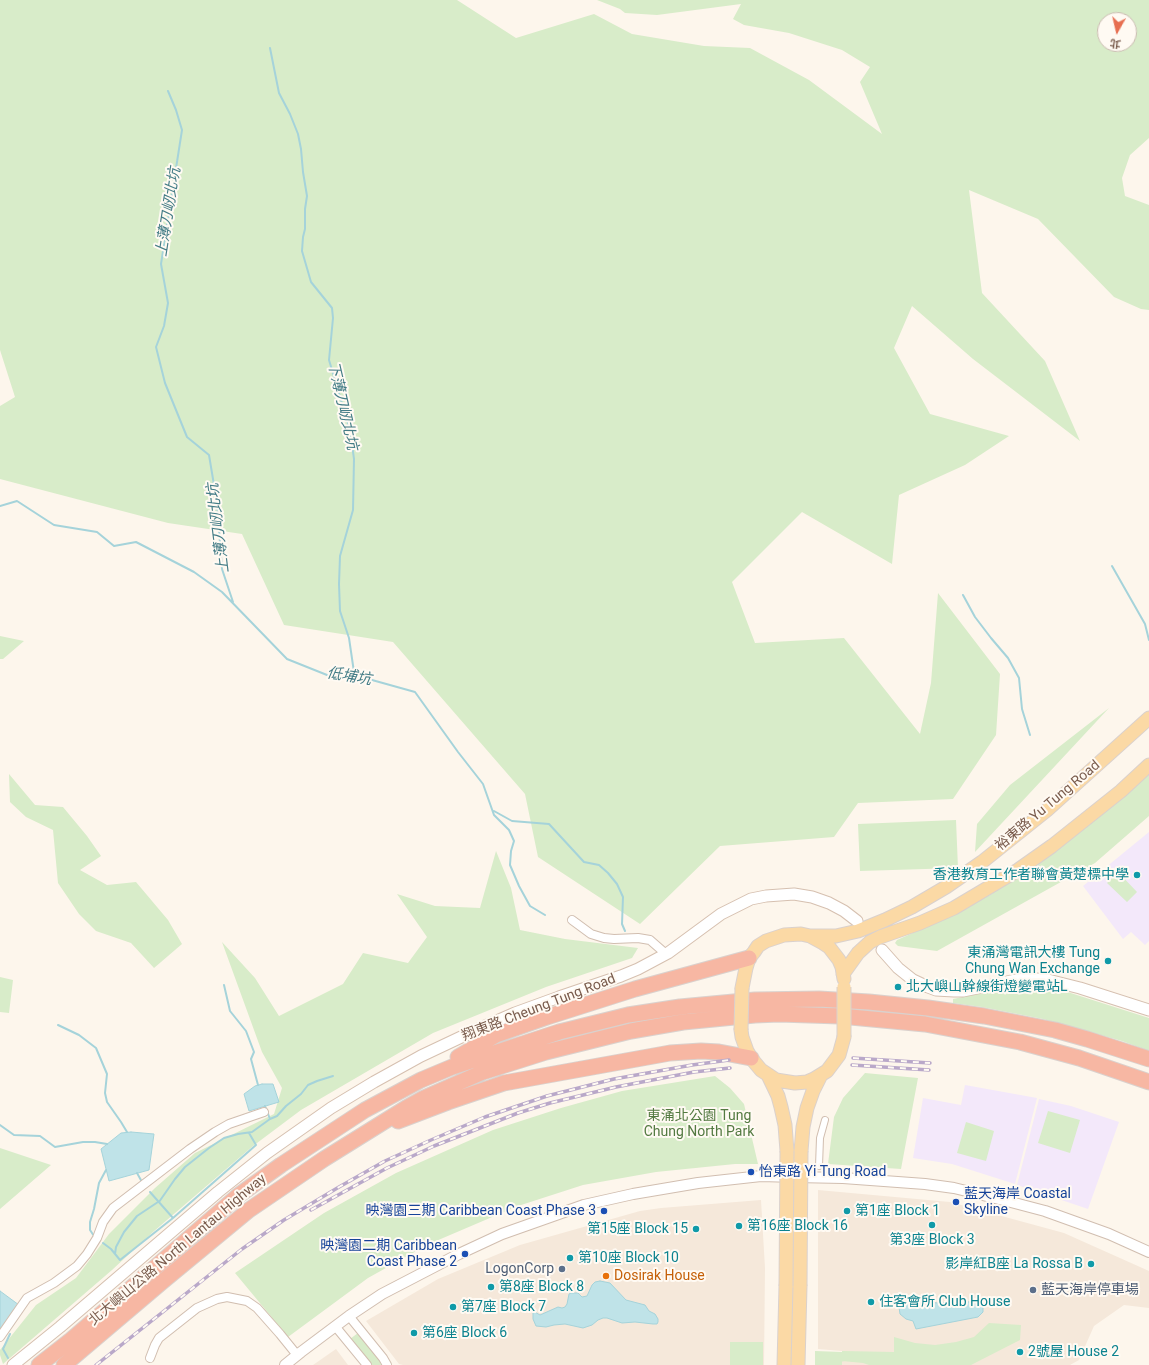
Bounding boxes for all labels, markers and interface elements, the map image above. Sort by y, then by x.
north arrow [1097,12,1137,52]
text: 北 [1109,36,1122,51]
water label: 上薄刀屻北坑 [153,166,185,258]
water label: 下薄刀屻北坑 [323,360,361,452]
water label: 上薄刀屻北坑 [205,482,233,574]
water label: 低埔坑 [325,665,373,689]
street label: 裕東路 Yu Tung Road [992,757,1104,855]
place label: 香港教育工作者聯會黃楚標中學 [933,867,1129,883]
marker: 香港教育工作者聯會黃楚標中學 [1132,870,1142,880]
place label: 東涌灣電訊大樓 Tung Chung Wan Exchange [965,945,1100,978]
marker: 東涌灣電訊大樓 Tung Chung Wan Exchange [1103,956,1113,966]
street label: 翔東路 Cheung Tung Road [460,971,618,1045]
place label: 北大嶼山幹線街燈變電站L [906,979,1068,995]
marker: 北大嶼山幹線街燈變電站L [893,982,903,992]
park label: 東涌北公園 Tung Chung North Park [644,1108,754,1140]
place label: 怡東路 Yi Tung Road [759,1164,886,1180]
marker: 怡東路 Yi Tung Road [746,1167,756,1177]
street label: 北大嶼山公路 North Lantau Highway [86,1171,270,1329]
place label: 藍天海岸 Coastal Skyline [964,1186,1071,1218]
marker: 藍天海岸 Coastal Skyline [951,1197,961,1207]
place label: 映灣園三期 Caribbean Coast Phase 3 [366,1203,596,1219]
place label: 第1座 Block 1 [855,1203,940,1219]
marker: 映灣園三期 Caribbean Coast Phase 3 [599,1206,609,1216]
marker: 第1座 Block 1 [842,1206,852,1216]
place label: 第16座 Block 16 [747,1218,848,1234]
marker: 第3座 Block 3 [927,1220,937,1230]
place label: 第15座 Block 15 [587,1221,688,1237]
marker: 第16座 Block 16 [734,1221,744,1231]
marker: 第15座 Block 15 [691,1224,701,1234]
place label: 第3座 Block 3 [889,1232,975,1248]
place label: 映灣園二期 Caribbean Coast Phase 2 [320,1238,457,1270]
marker: 映灣園二期 Caribbean Coast Phase 2 [460,1249,470,1259]
place label: 第10座 Block 10 [578,1250,679,1266]
marker: 第10座 Block 10 [565,1253,575,1263]
place label: 影岸紅B座 La Rossa B [945,1256,1083,1272]
marker: 影岸紅B座 La Rossa B [1086,1259,1096,1269]
place label: LogonCorp [485,1261,554,1277]
marker: LogonCorp [557,1264,567,1274]
place label: Dosirak House [614,1268,705,1284]
marker: Dosirak House [601,1271,611,1281]
place label: 第8座 Block 8 [499,1279,584,1295]
marker: 第8座 Block 8 [486,1282,496,1292]
place label: 藍天海岸停車場 [1041,1282,1139,1298]
marker: 藍天海岸停車場 [1028,1285,1038,1295]
place label: 住客會所 Club House [879,1294,1010,1310]
marker: 住客會所 Club House [866,1297,876,1307]
place label: 第7座 Block 7 [461,1299,546,1315]
marker: 第7座 Block 7 [448,1302,458,1312]
place label: 第6座 Block 6 [422,1325,507,1341]
marker: 第6座 Block 6 [409,1328,419,1338]
place label: 2號屋 House 2 [1028,1344,1119,1360]
marker: 2號屋 House 2 [1015,1347,1025,1357]

